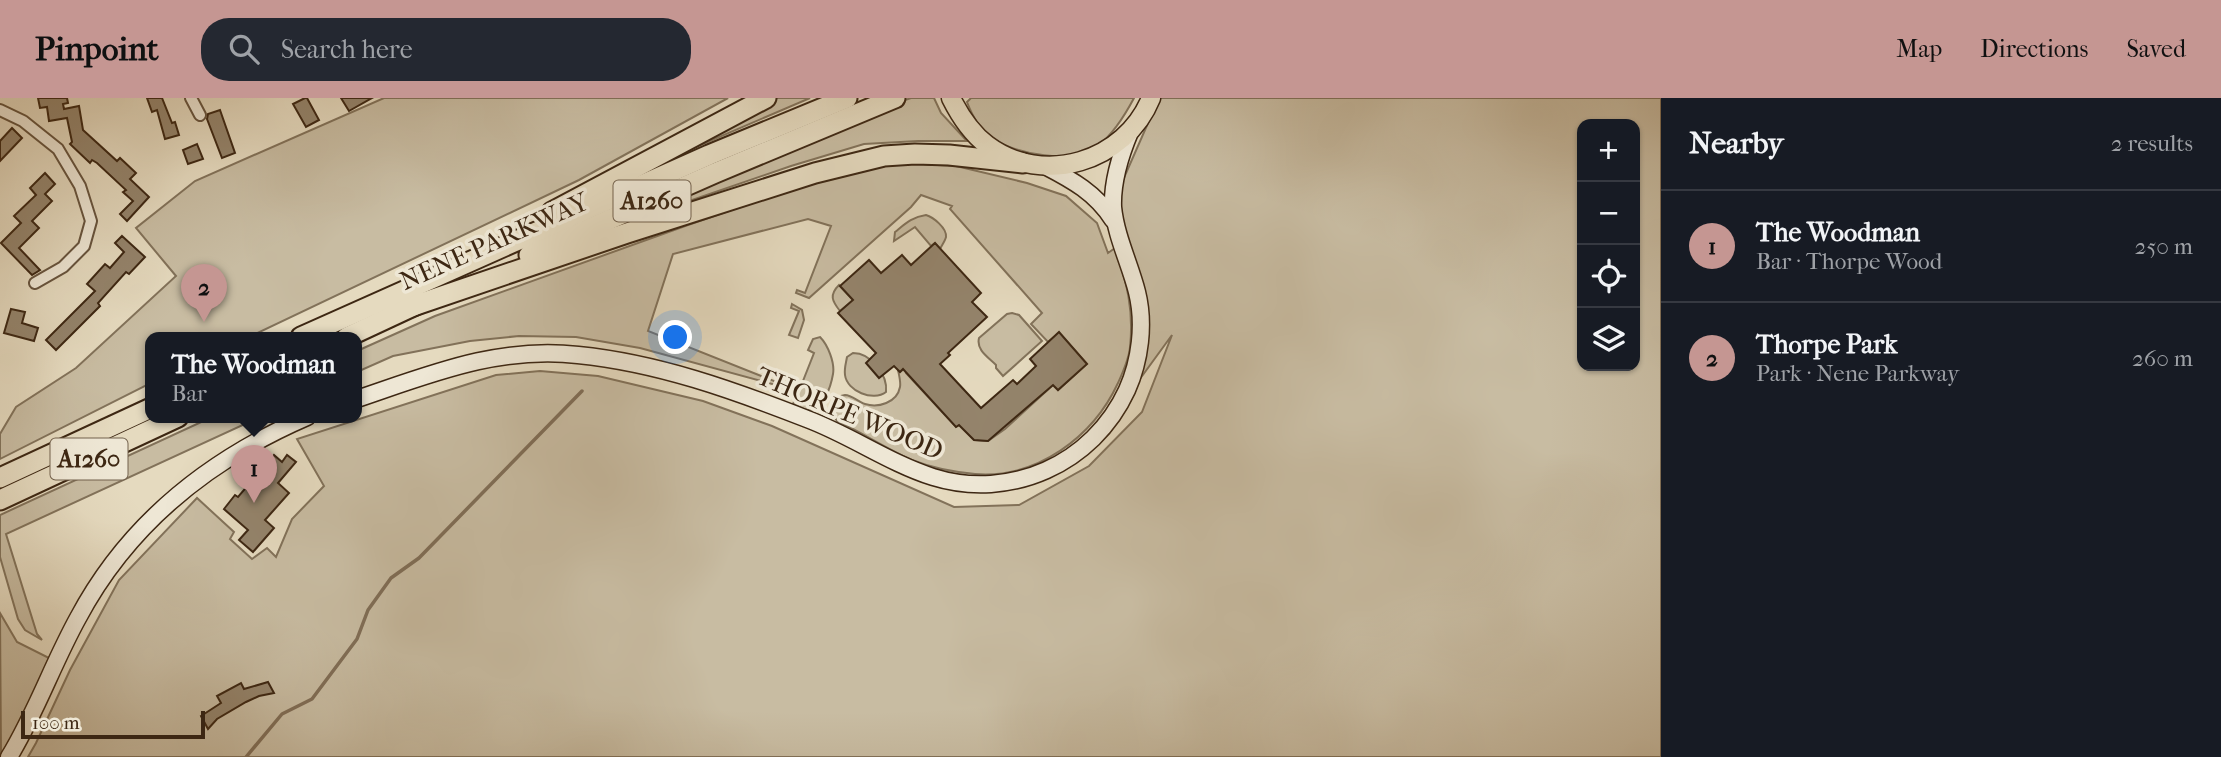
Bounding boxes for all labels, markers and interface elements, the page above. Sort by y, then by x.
search box [201,18,691,81]
text: Pinpoint [35,30,159,69]
icon: search [225,30,263,68]
text: Search here [281,34,413,65]
text: Map [1896,35,1942,63]
text: Directions [1980,35,2088,63]
text: Saved [2126,35,2186,63]
map controls [1577,119,1640,371]
button: + [1577,119,1640,182]
text: Nearby [1689,126,1784,161]
text: 2 results [2111,130,2193,157]
road number: A1260 [614,180,690,222]
button: − [1577,182,1640,245]
street label: NENE PARKWAY [395,185,595,297]
text: The Woodman [1756,217,1920,248]
text: 1 [1708,233,1716,260]
text: 250 m [2135,233,2193,260]
button: locate [1577,245,1640,308]
text: Bar · Thorpe Wood [1756,248,1942,275]
pin: 2 [181,264,227,322]
button: layers [1577,308,1640,371]
your location [658,320,692,354]
text: Thorpe Park [1756,329,1898,360]
popup [145,332,362,423]
text: 2 [1706,345,1718,372]
text: 260 m [2132,345,2193,372]
text: The Woodman [171,349,336,380]
street label: THORPE WOOD [752,360,948,467]
text: Park · Nene Parkway [1756,360,1959,387]
text: Bar [171,380,207,407]
road number: A1260 [50,438,128,480]
pin: 1 [231,445,277,503]
scale bar [21,708,205,740]
text: 100 m [32,712,80,734]

